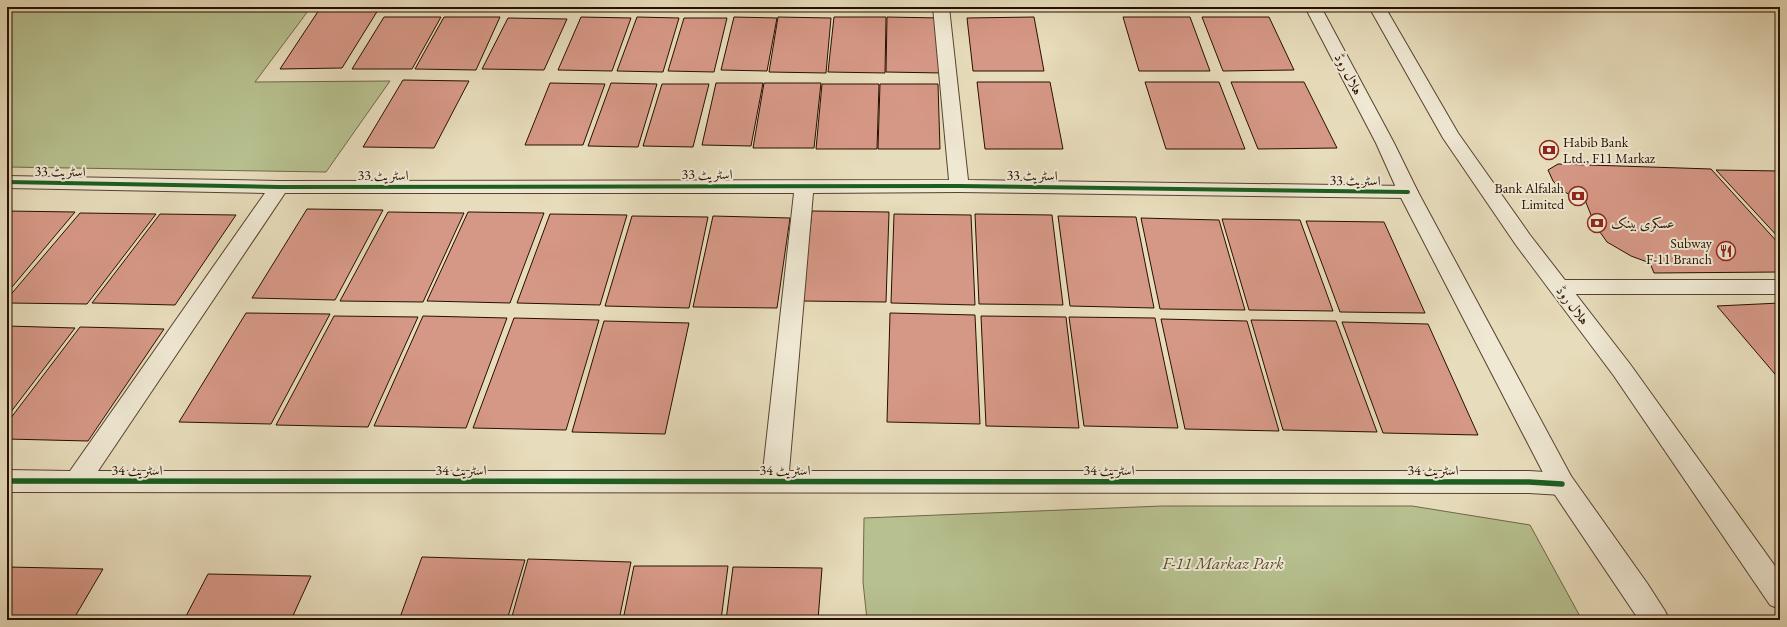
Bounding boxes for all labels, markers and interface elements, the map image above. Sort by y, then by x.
street label: ہلال روڈ [1331,50,1367,98]
place label: Habib Bank Ltd., F11 Markaz [1563,133,1656,167]
bank icon: Habib Bank Ltd., F11 Markaz [1538,139,1560,161]
street label: اسٹریٹ 33 [34,162,86,180]
street label: اسٹریٹ 33 [681,165,733,183]
street label: اسٹریٹ 33 [357,166,409,184]
street label: اسٹریٹ 33 [1006,166,1058,184]
street label: اسٹریٹ 33 [1329,171,1381,189]
place label: Bank Alfalah Limited [1495,179,1565,213]
bank icon: Bank Alfalah Limited [1567,185,1589,207]
bank icon: عسکری بینک [1586,212,1608,234]
place label: عسکری بینک [1611,214,1674,233]
place label: Subway F-11 Branch [1646,234,1713,268]
restaurant icon: Subway F-11 Branch [1715,240,1737,262]
street label: ہلال روڈ [1552,282,1594,328]
street label: اسٹریٹ 34 [111,461,163,479]
street label: اسٹریٹ 34 [435,461,487,479]
street label: اسٹریٹ 34 [759,461,811,479]
street label: اسٹریٹ 34 [1083,461,1135,479]
street label: اسٹریٹ 34 [1407,461,1459,479]
park label: F-11 Markaz Park [1161,552,1284,574]

